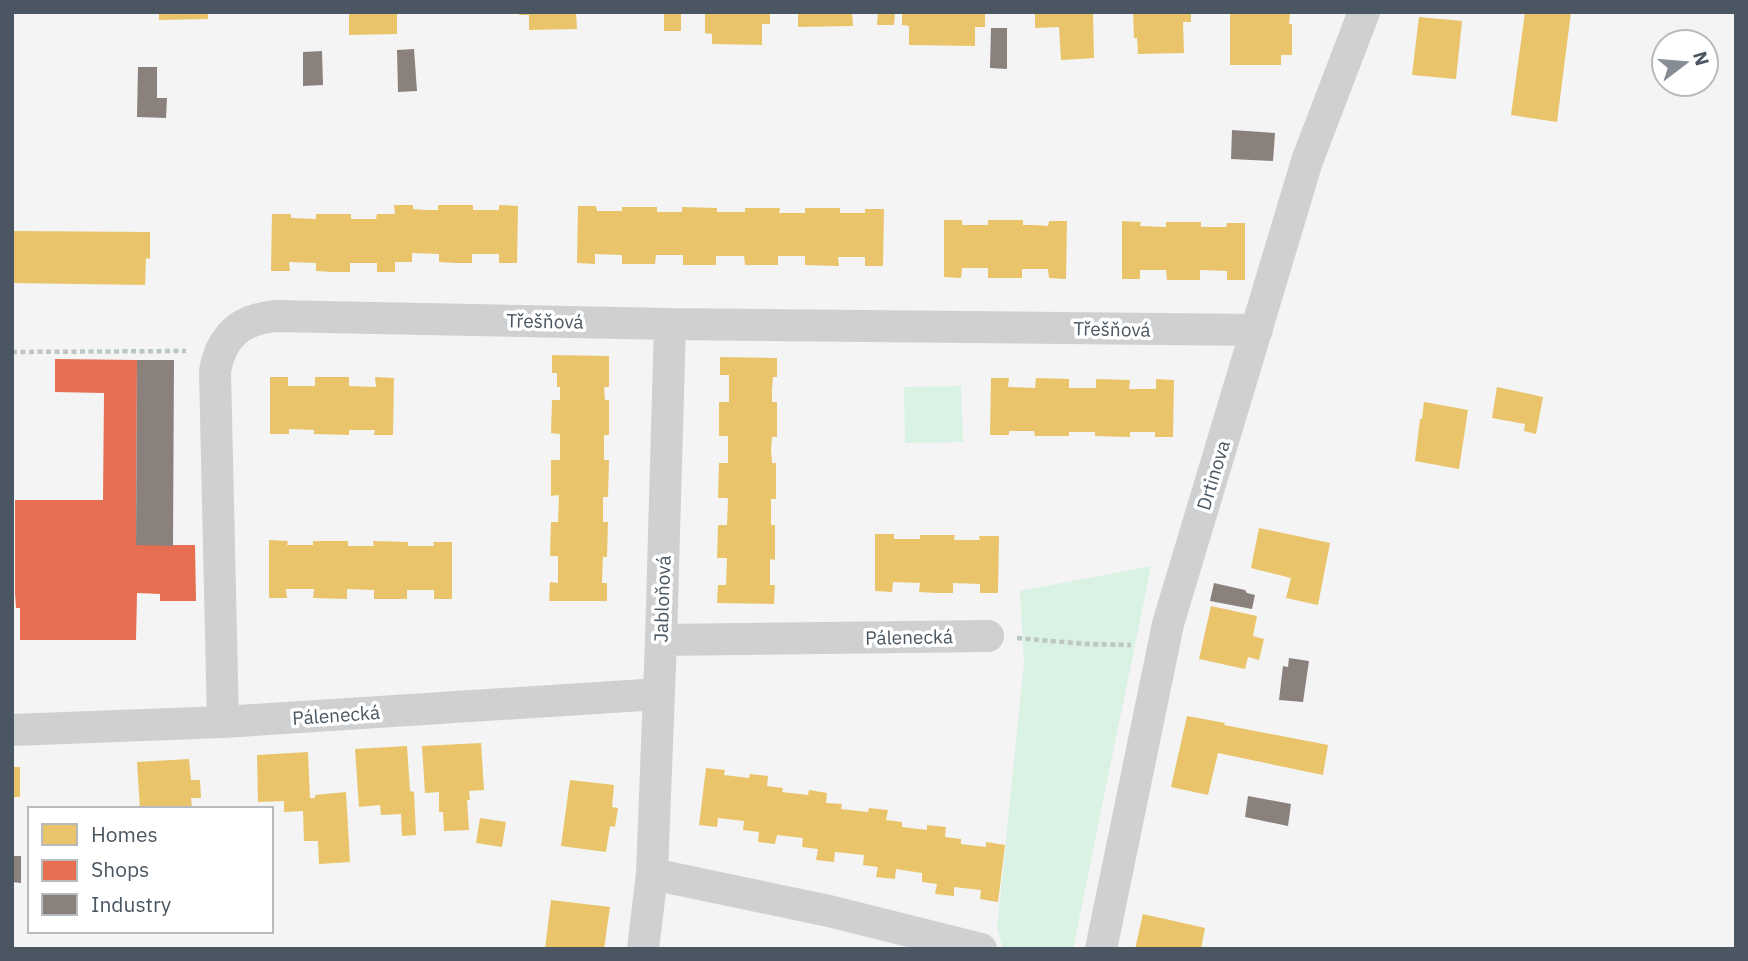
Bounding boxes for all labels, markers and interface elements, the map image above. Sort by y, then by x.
north arrow [1650,28,1720,98]
text: N [1688,48,1715,68]
street label: Třešňová [506,308,584,334]
street label: Třešňová [1073,316,1151,342]
street label: Drtinova [1191,437,1235,513]
street label: Jabloňová [648,555,676,643]
street label: Pálenecká [865,624,953,650]
street label: Pálenecká [291,700,381,730]
legend [28,807,273,933]
text: Homes [91,820,158,848]
text: Shops [91,855,149,883]
text: Industry [91,890,172,918]

